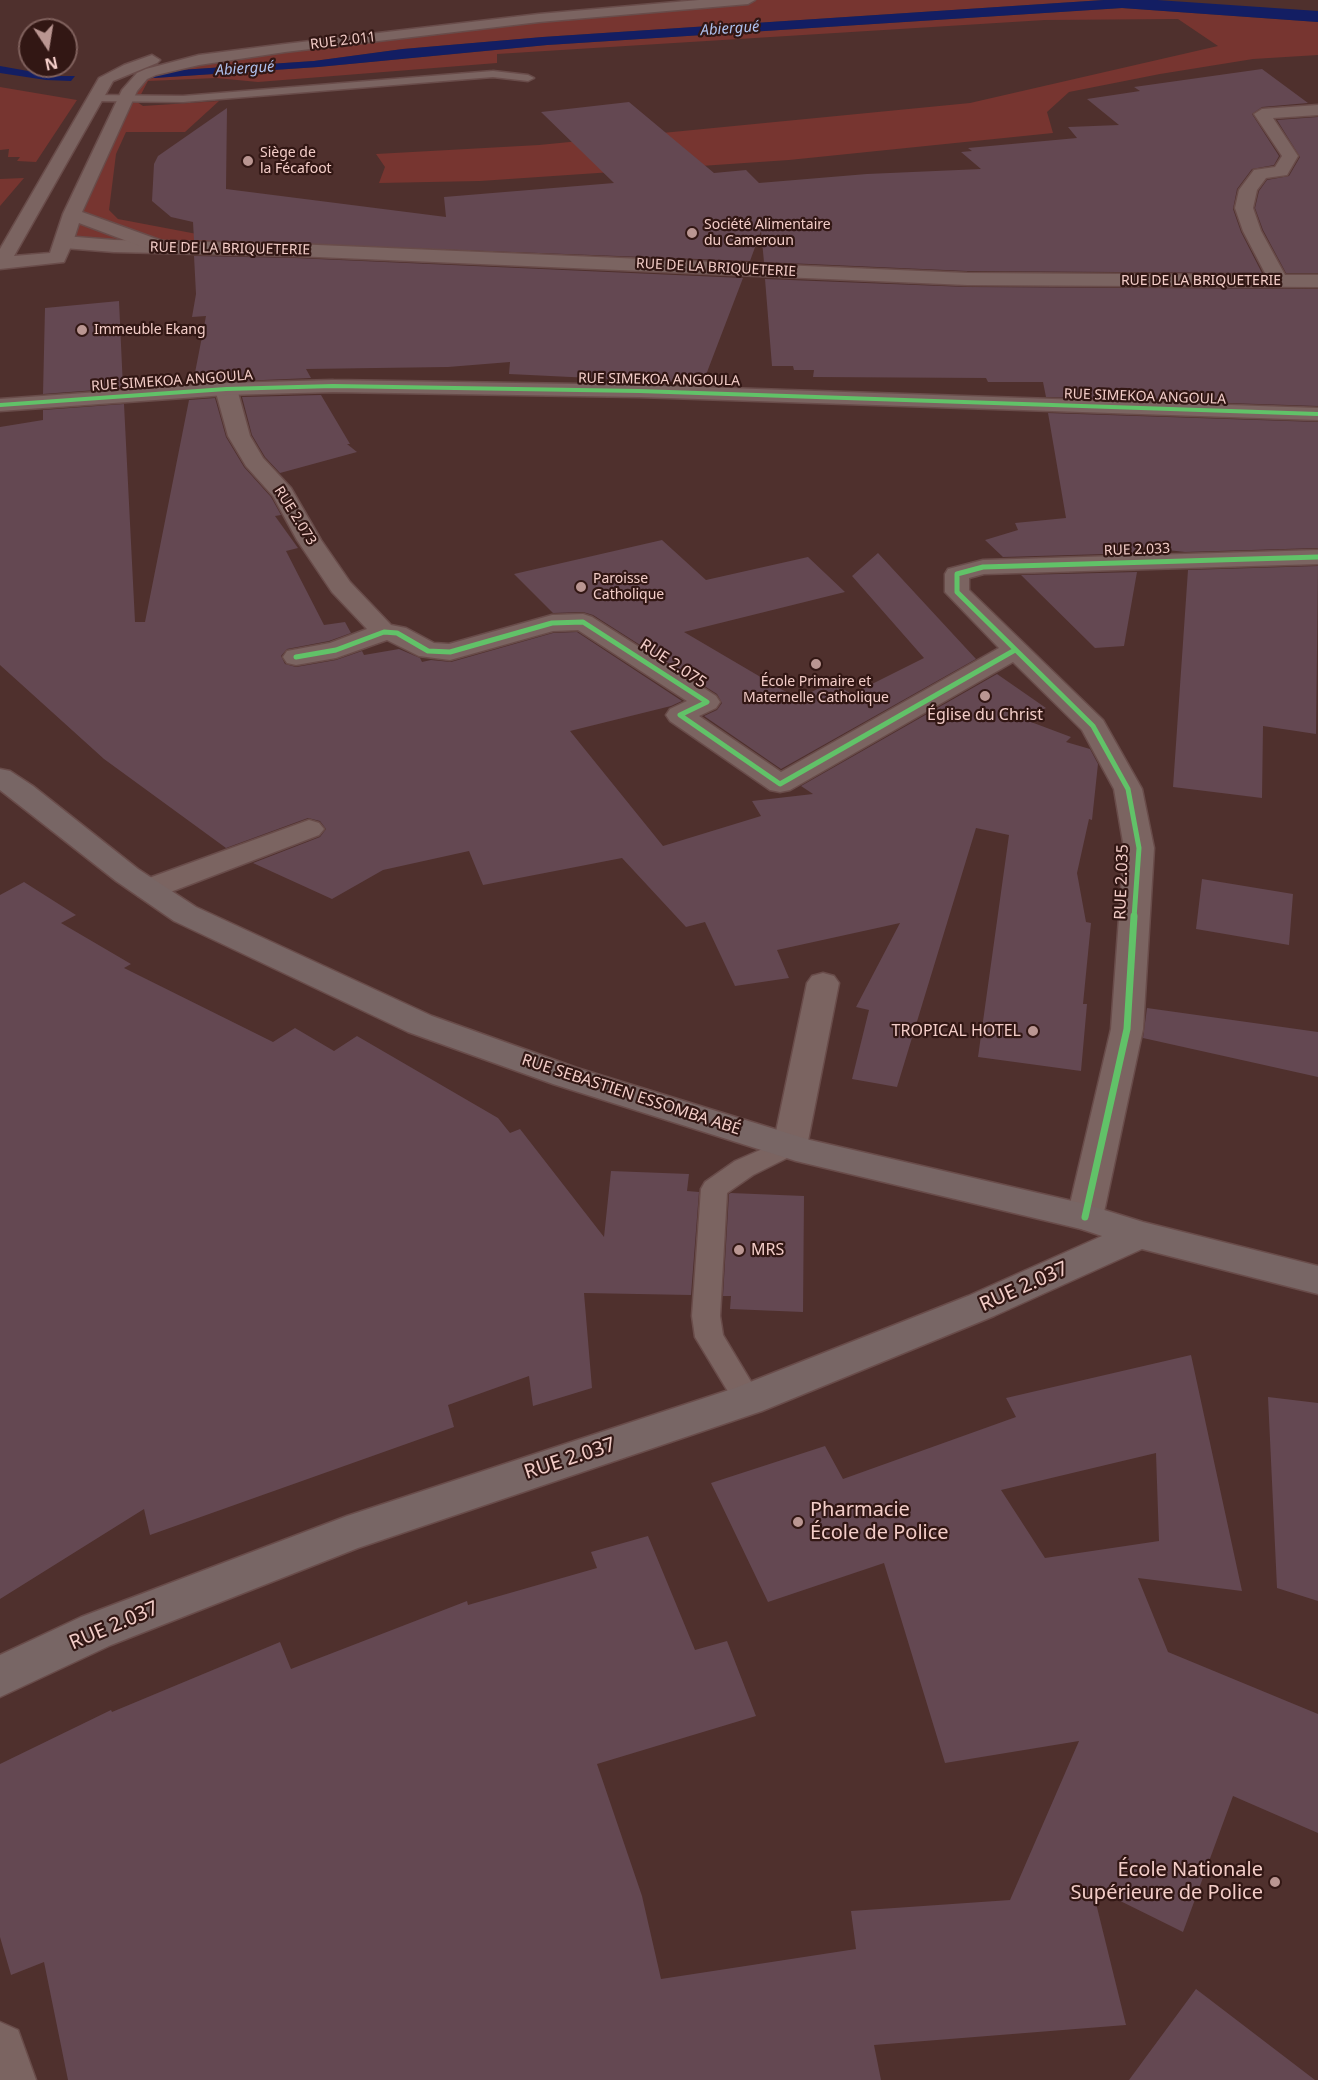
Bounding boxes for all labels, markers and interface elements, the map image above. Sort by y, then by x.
north arrow [18,18,78,78]
water label: Abiergué [700,18,760,40]
street label: RUE 2.011 [309,29,377,53]
text: N [43,52,60,76]
water label: Abiergué [215,58,275,80]
place label: Siège de la Fécafoot [260,145,332,178]
marker: Siège de la Fécafoot [241,154,255,168]
place label: Société Alimentaire du Cameroun [704,217,831,250]
marker: Société Alimentaire du Cameroun [685,226,699,240]
street label: RUE DE LA BRIQUETERIE [150,239,310,259]
street label: RUE DE LA BRIQUETERIE [636,255,796,281]
street label: RUE DE LA BRIQUETERIE [1121,273,1281,289]
place label: Immeuble Ekang [94,322,206,338]
marker: Immeuble Ekang [75,323,89,337]
street label: RUE SIMEKOA ANGOULA [91,367,253,395]
street label: RUE SIMEKOA ANGOULA [578,370,740,390]
street label: RUE SIMEKOA ANGOULA [1064,386,1226,408]
street label: RUE 2.073 [270,483,320,549]
street label: RUE 2.033 [1104,540,1170,560]
place label: Paroisse Catholique [593,571,664,604]
marker: Paroisse Catholique [574,580,588,594]
street label: RUE 2.075 [636,635,710,693]
marker: École Primaire et Maternelle Catholique [809,657,823,671]
place label: École Primaire et Maternelle Catholique [743,674,889,706]
marker: Église du Christ [978,689,992,703]
place label: Église du Christ [927,705,1043,725]
street label: RUE 2.035 [1111,844,1133,920]
place label: TROPICAL HOTEL [892,1021,1021,1041]
marker: TROPICAL HOTEL [1026,1024,1040,1038]
street label: RUE SEBASTIEN ESSOMBA ABÉ [519,1050,743,1140]
place label: MRS [751,1240,784,1260]
marker: MRS [732,1243,746,1257]
street label: RUE 2.037 [976,1257,1072,1317]
street label: RUE 2.037 [521,1433,619,1485]
place label: Pharmacie École de Police [810,1498,949,1545]
marker: Pharmacie École de Police [791,1515,805,1529]
street label: RUE 2.037 [66,1596,162,1656]
place label: École Nationale Supérieure de Police [1071,1858,1263,1905]
marker: École Nationale Supérieure de Police [1268,1875,1282,1889]

